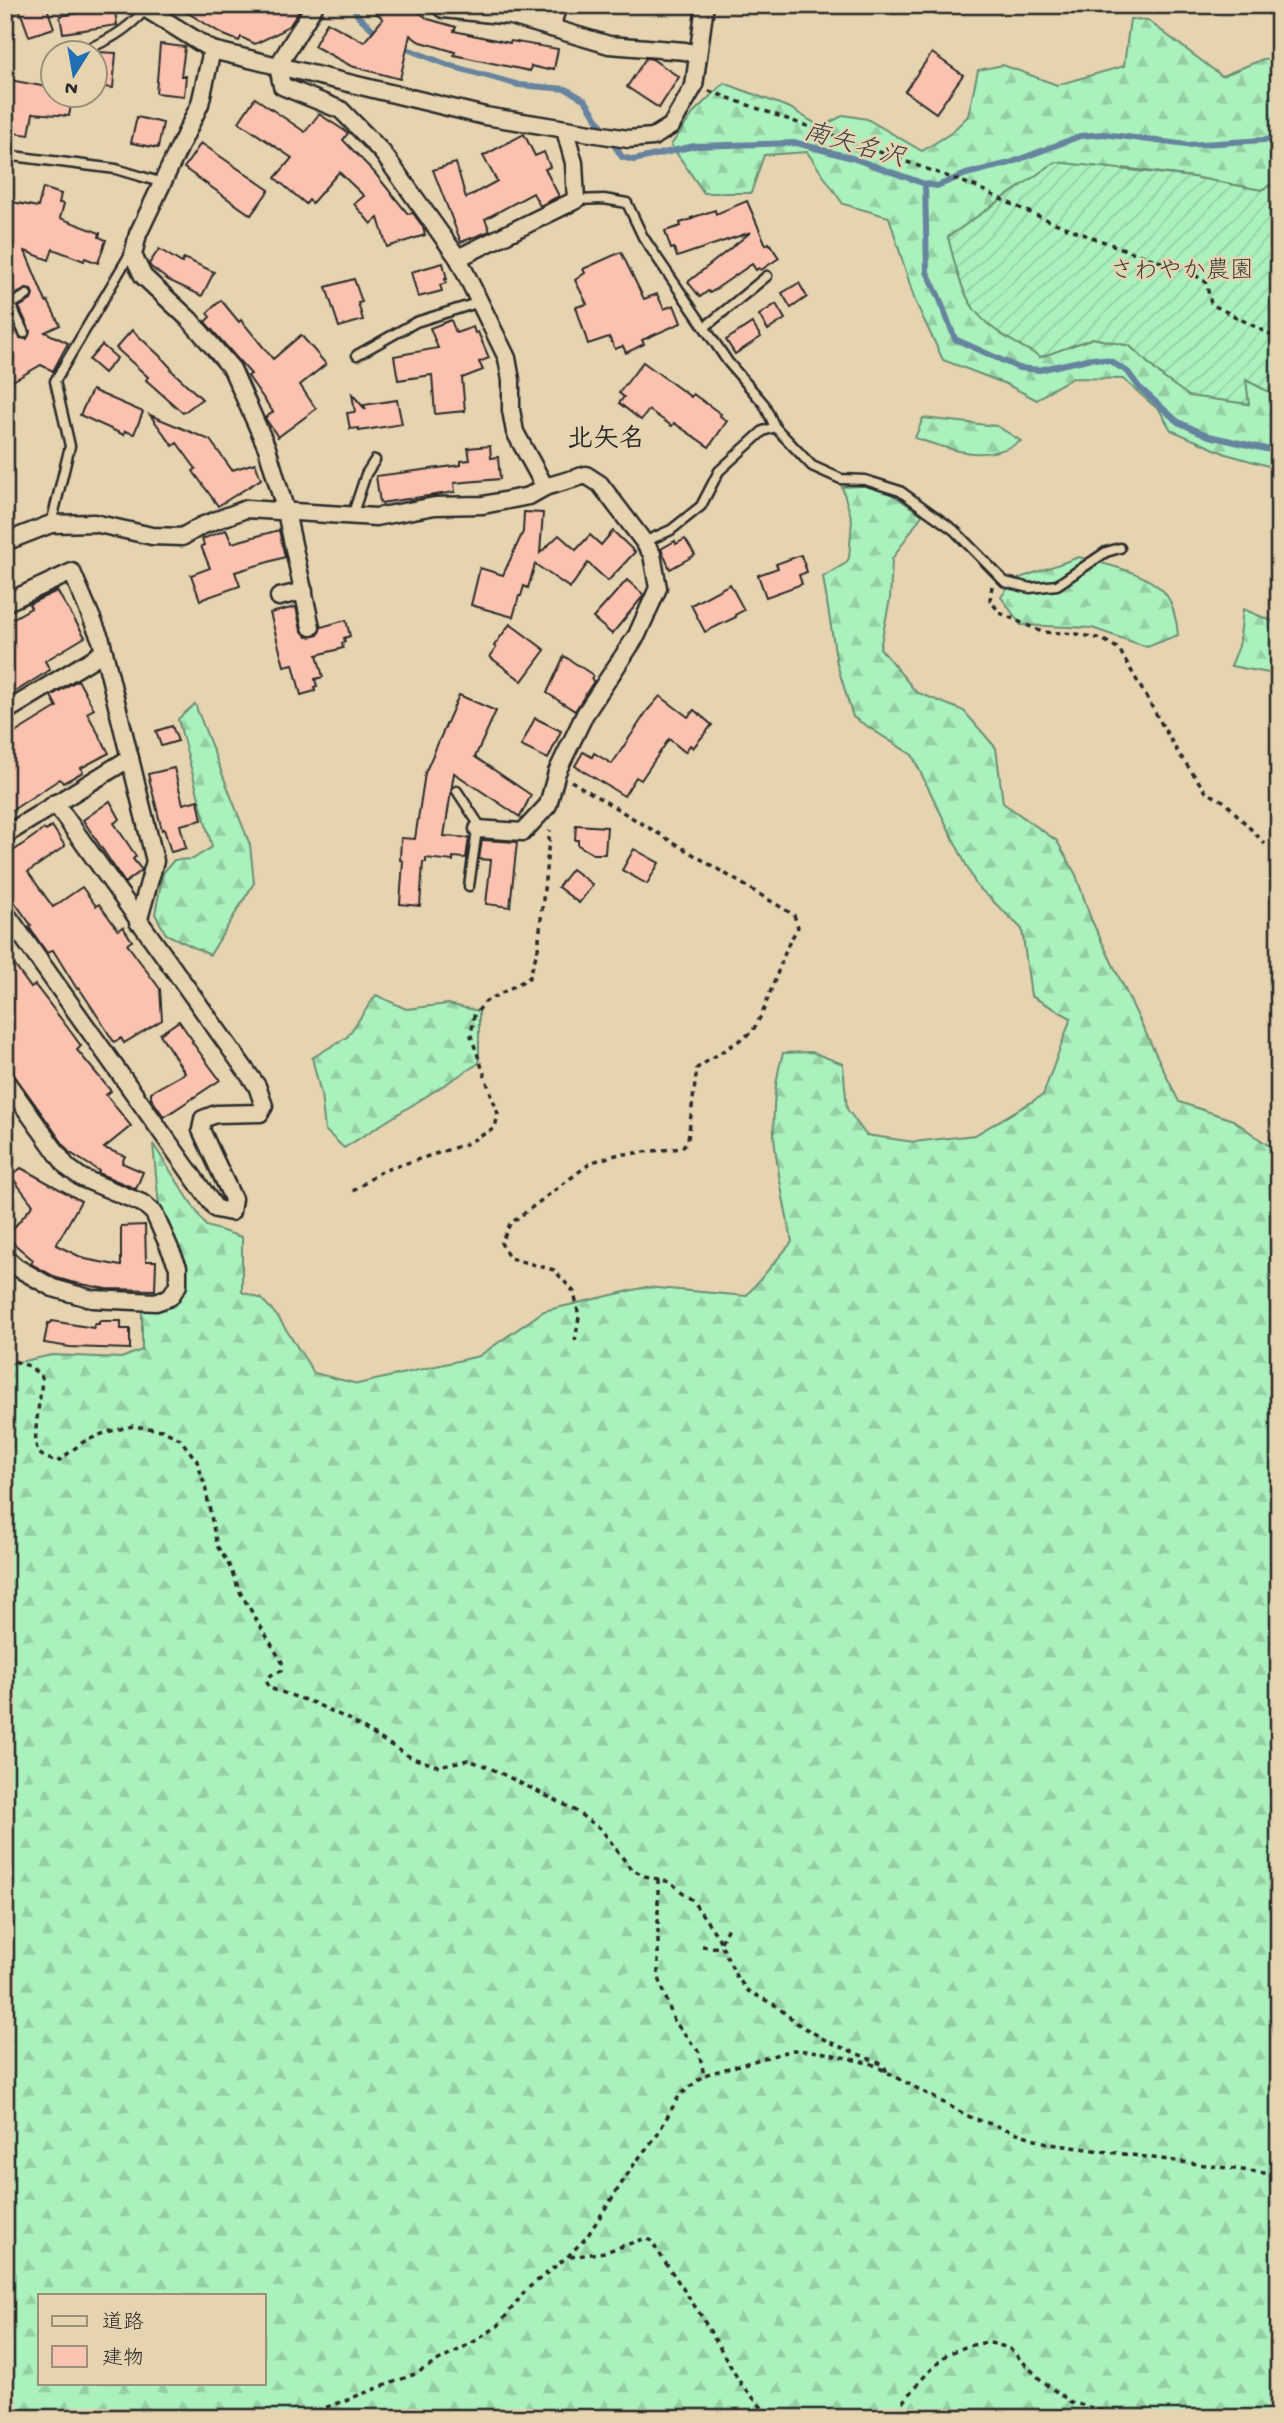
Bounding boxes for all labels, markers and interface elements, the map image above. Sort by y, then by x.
north arrow [38,38,108,108]
text: N [63,75,80,100]
water label: 南矢名沢 [799,116,910,177]
park label: さわやか農園 [1110,257,1254,287]
district label: 北矢名 [567,424,645,457]
legend [38,2294,266,2384]
text: 道路 [102,2311,144,2337]
text: 建物 [102,2347,144,2373]

